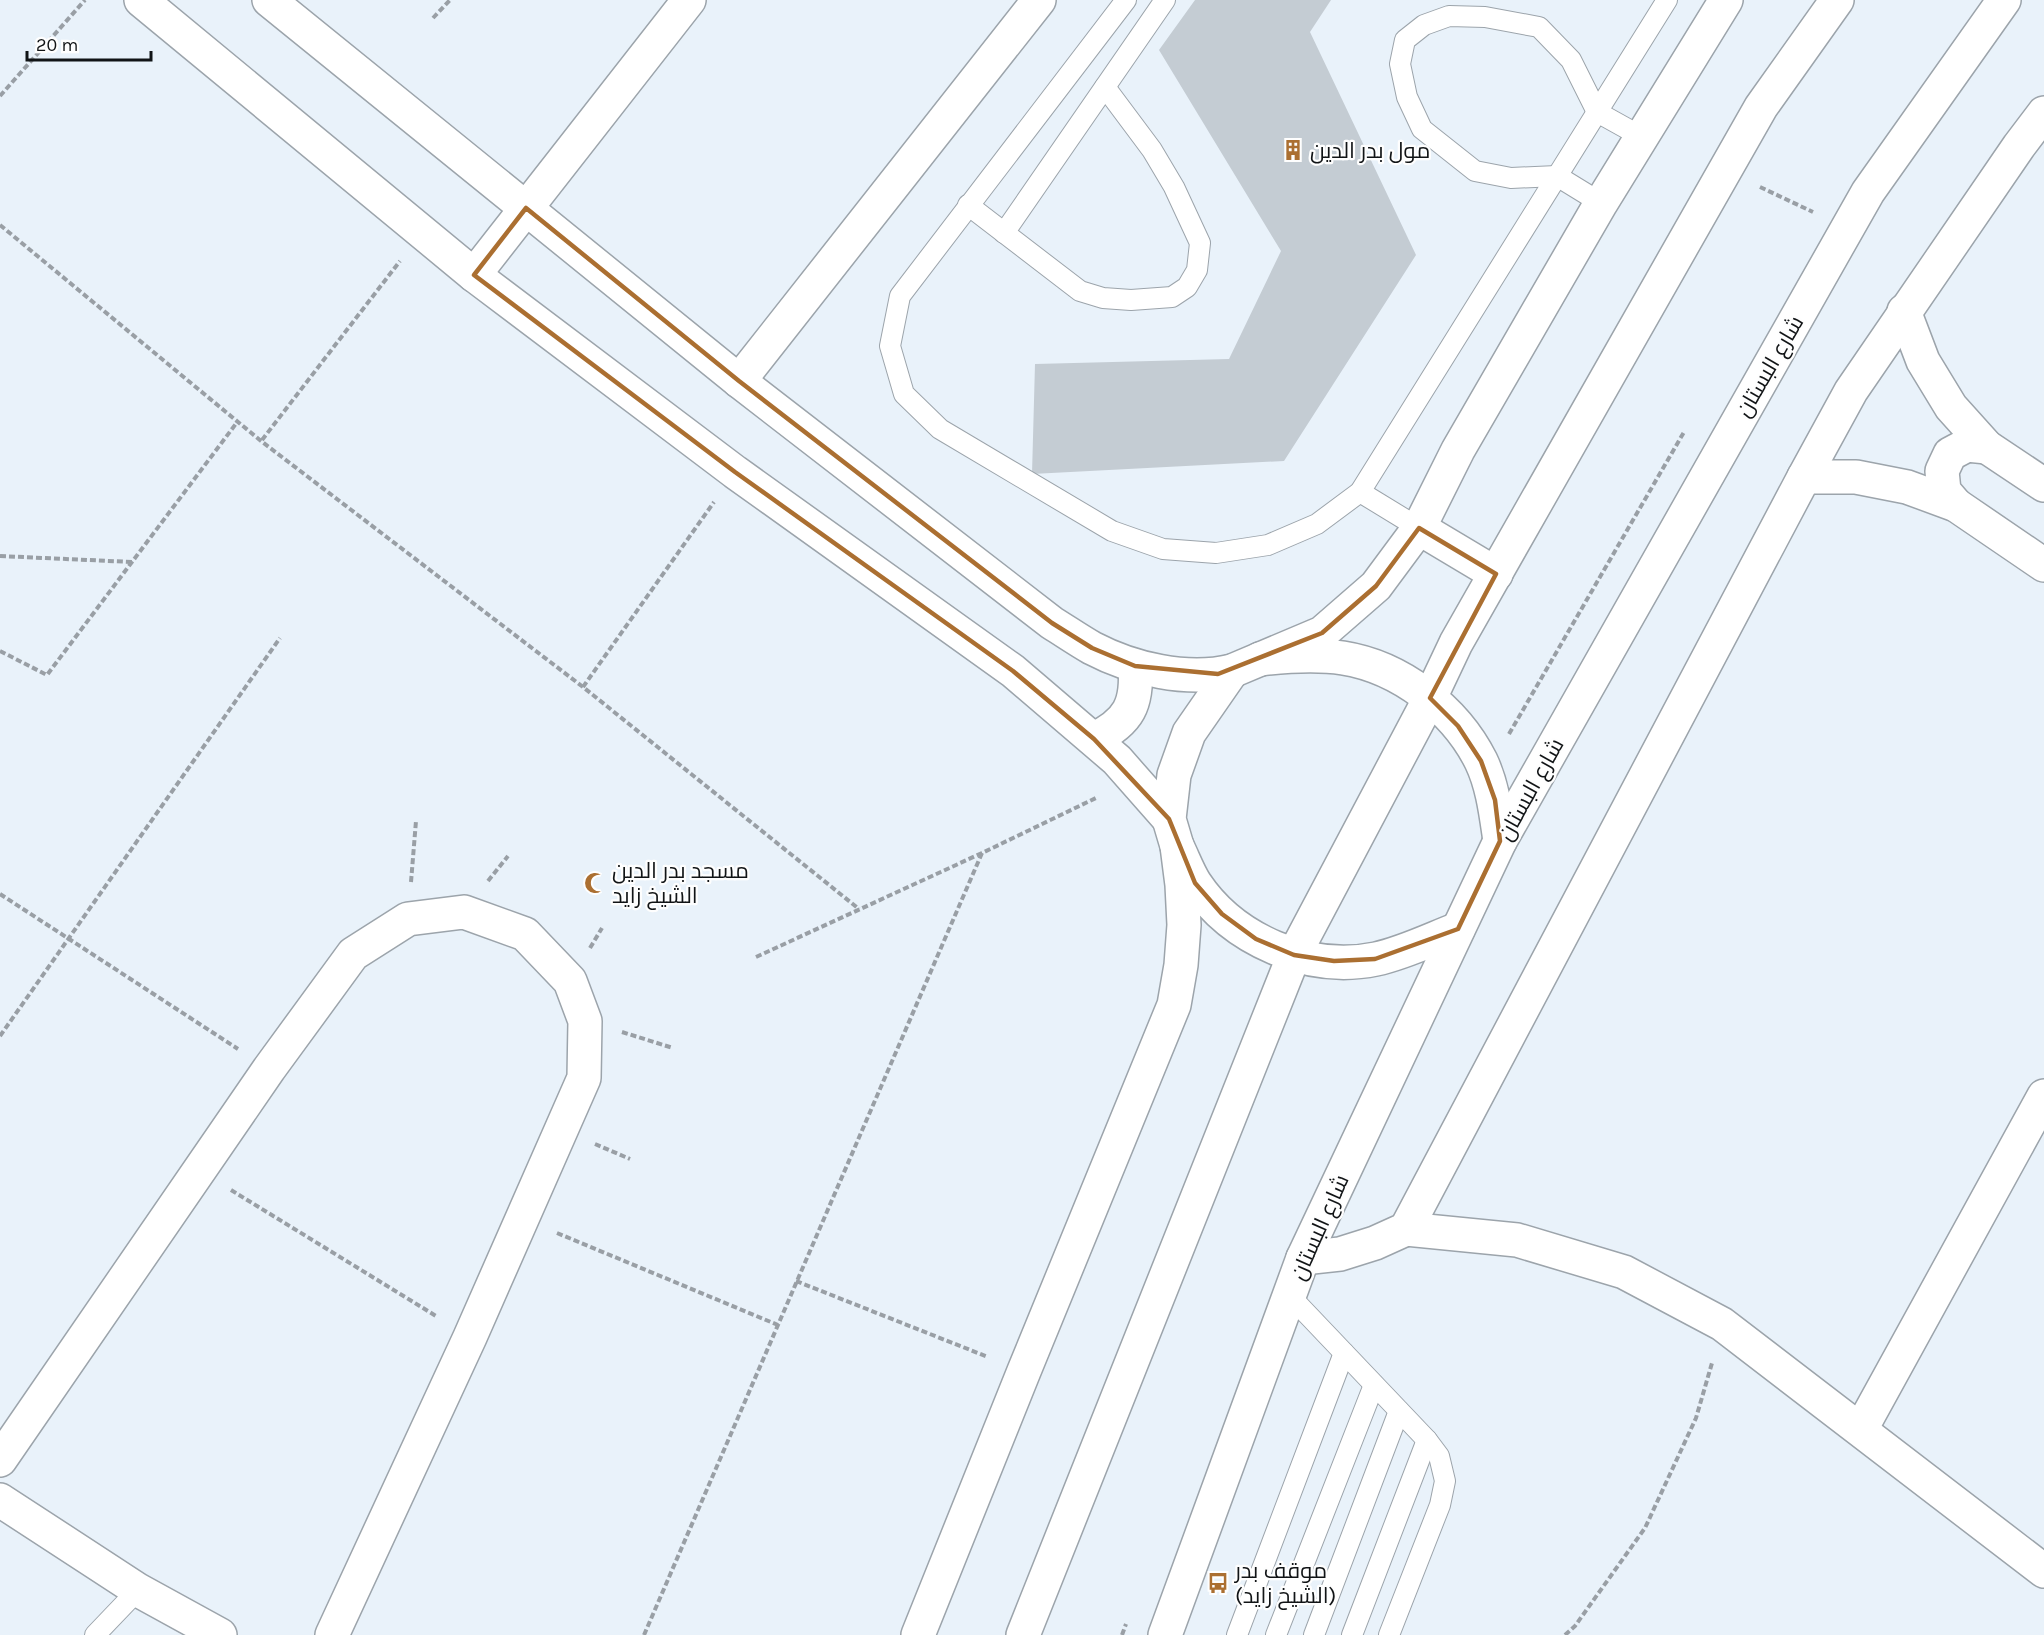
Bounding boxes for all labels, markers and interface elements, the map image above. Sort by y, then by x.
scale bar [27,24,152,62]
text: 20 m [36,34,78,56]
building icon: مول بدر الدين [1281,138,1305,162]
place label: مول بدر الدين [1310,138,1430,164]
street label: شارع البستان [1730,311,1810,422]
street label: شارع البستان [1492,734,1570,846]
place label: مسجد بدر الدين الشيخ زايد [612,858,749,910]
mosque icon: مسجد بدر الدين الشيخ زايد [583,871,607,895]
street label: شارع البستان [1285,1171,1356,1285]
place label: موقف بدر (الشيخ زايد) [1233,1558,1336,1610]
bus stop icon: موقف بدر (الشيخ زايد) [1206,1571,1230,1595]

